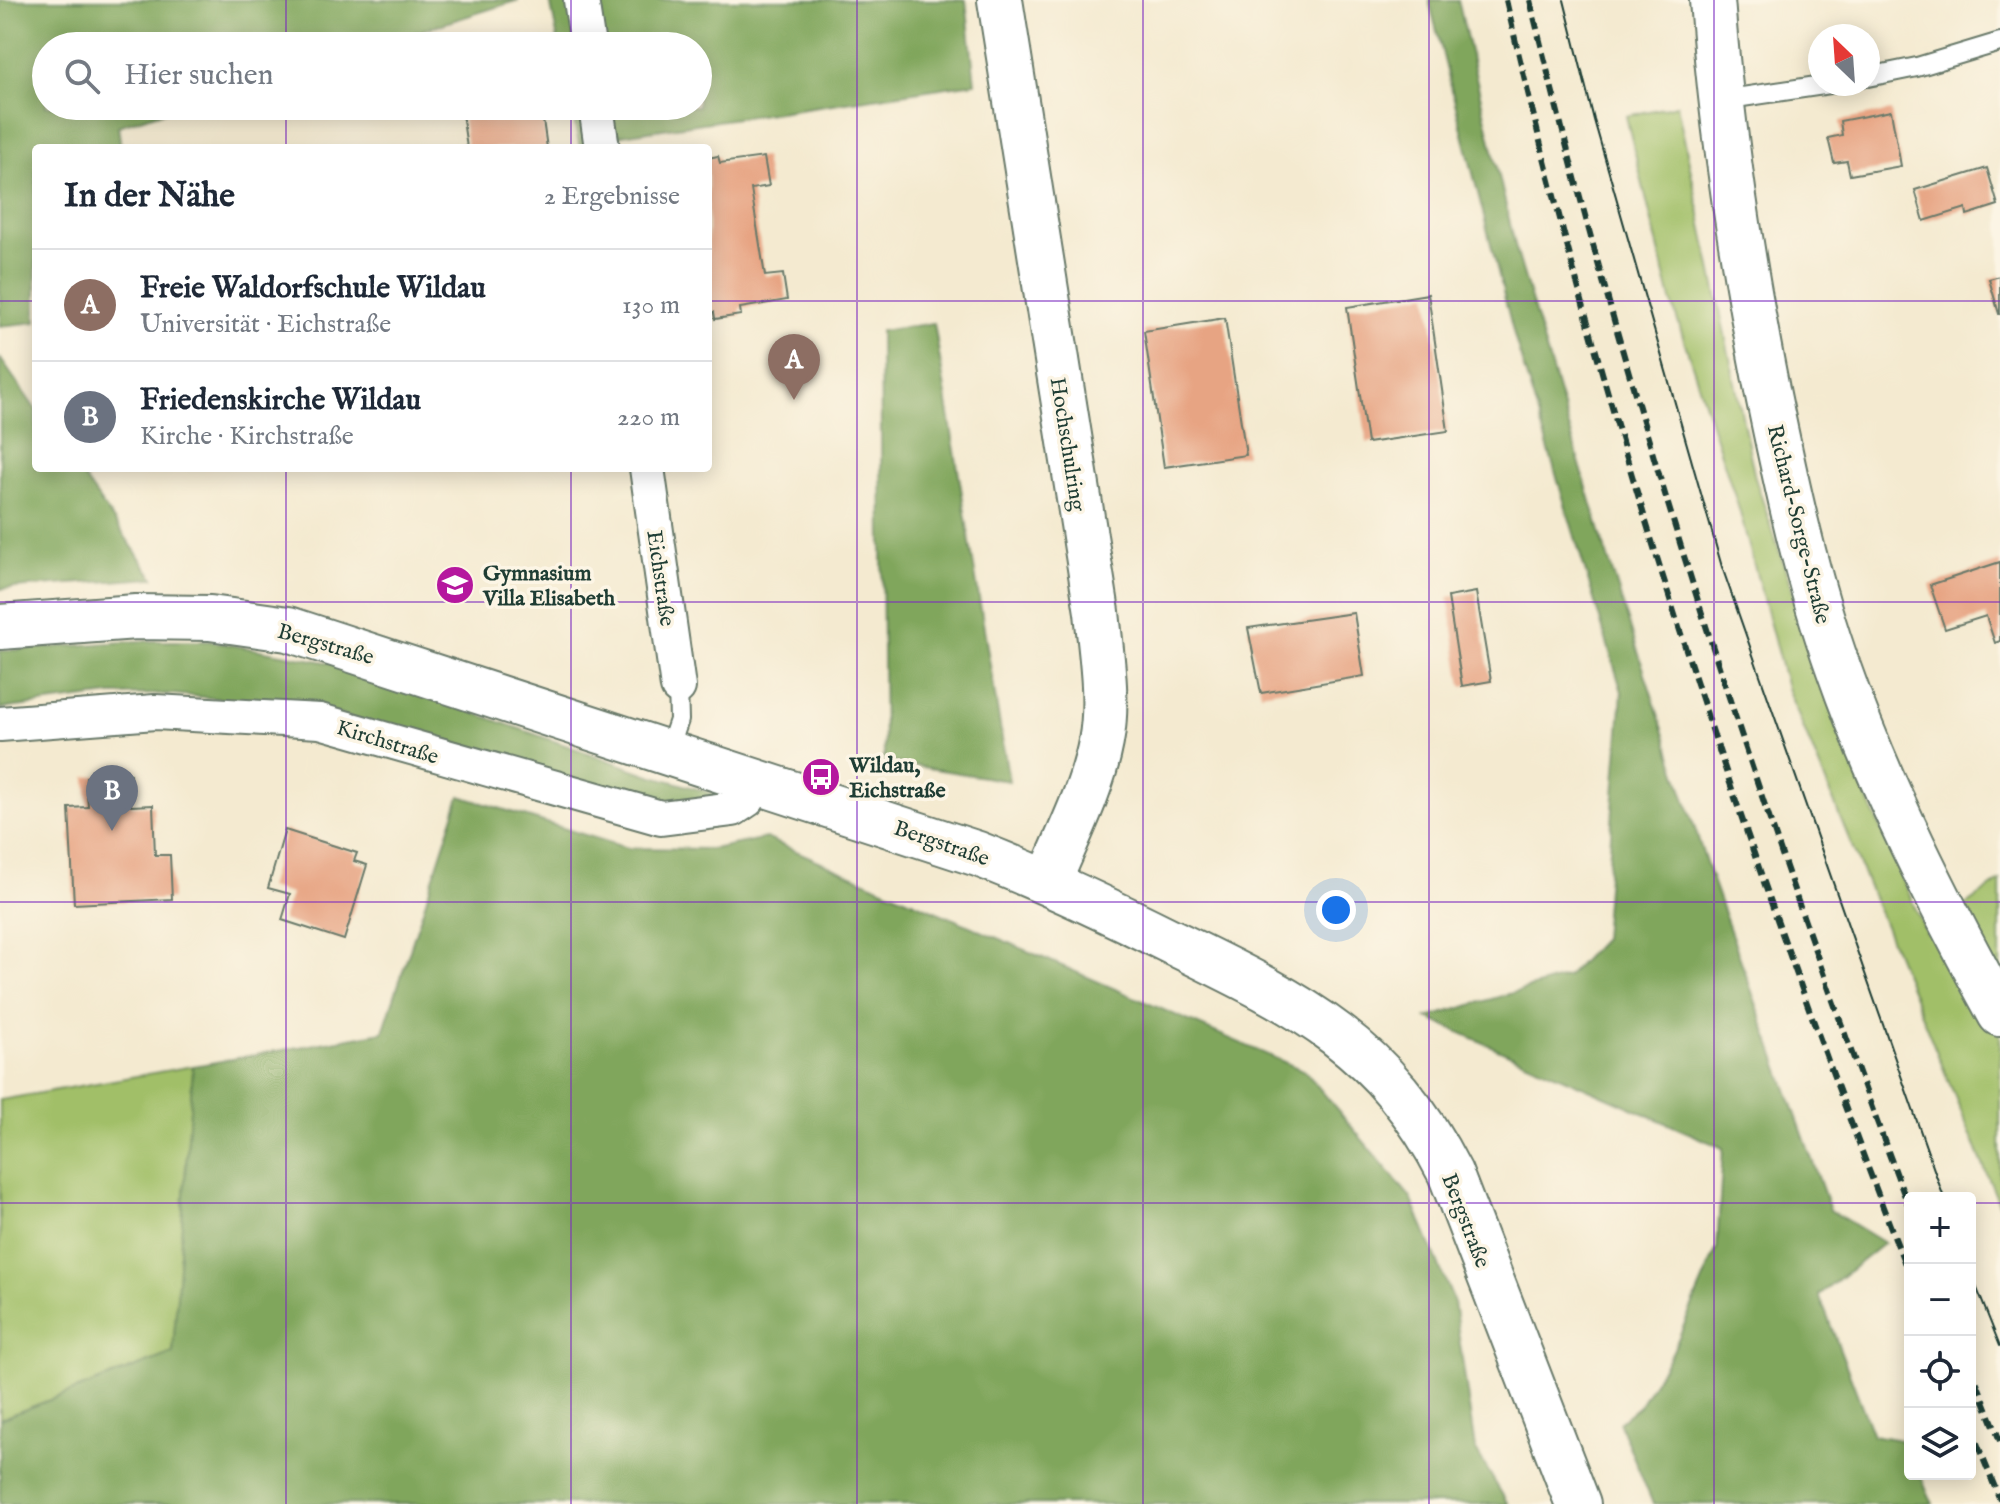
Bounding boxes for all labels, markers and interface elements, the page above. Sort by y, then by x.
north arrow [1808,24,1880,96]
search box [32,32,712,120]
icon: search [60,54,104,98]
text: Hier suchen [124,57,274,95]
text: In der Nähe [64,175,235,218]
text: 2 Ergebnisse [544,180,680,213]
text: Freie Waldorfschule Wildau [140,270,486,308]
text: A [81,289,99,322]
text: 130 m [622,289,680,322]
text: Universität · Eichstraße [140,308,391,341]
pin: A [768,334,820,400]
street label: Hochschulring [1043,375,1092,514]
text: Friedenskirche Wildau [140,382,421,420]
text: B [81,401,99,434]
text: 220 m [617,401,680,434]
text: Kirche · Kirchstraße [140,420,354,453]
street label: Richard-Sorge-Straße [1760,422,1836,627]
street label: Eichstraße [639,529,681,628]
place label: Gymnasium Villa Elisabeth [482,560,615,613]
school or university icon: Gymnasium Villa Elisabeth [434,564,476,606]
street label: Bergstraße [274,618,377,672]
street label: Kirchstraße [333,714,442,772]
place label: Wildau, Eichstraße [848,752,946,805]
bus stop icon: Wildau, Eichstraße [800,756,842,798]
pin: B [86,765,138,831]
street label: Bergstraße [890,815,993,873]
your location [1316,890,1356,930]
street label: Bergstraße [1434,1169,1496,1272]
map controls [1904,1192,1976,1480]
button: + [1904,1192,1976,1264]
button: − [1904,1264,1976,1336]
button: locate [1904,1336,1976,1408]
button: layers [1904,1408,1976,1480]

